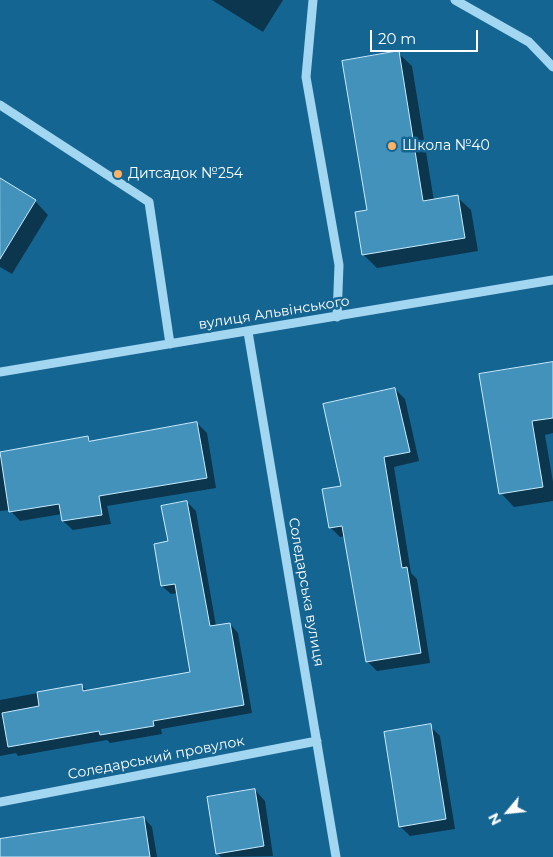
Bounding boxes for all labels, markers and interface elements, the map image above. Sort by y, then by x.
scale bar [373,20,480,52]
text: 20 m [378,29,416,48]
place label: Школа №40 [402,138,490,154]
marker: Школа №40 [386,140,398,152]
place label: Дитсадок №254 [128,166,243,182]
marker: Дитсадок №254 [112,168,124,180]
street label: вулиця Альвінського [197,293,351,333]
street label: Соледарська вулиця [285,516,327,668]
street label: Соледарський провулок [66,733,246,783]
north arrow [483,787,533,837]
text: N [484,810,505,828]

